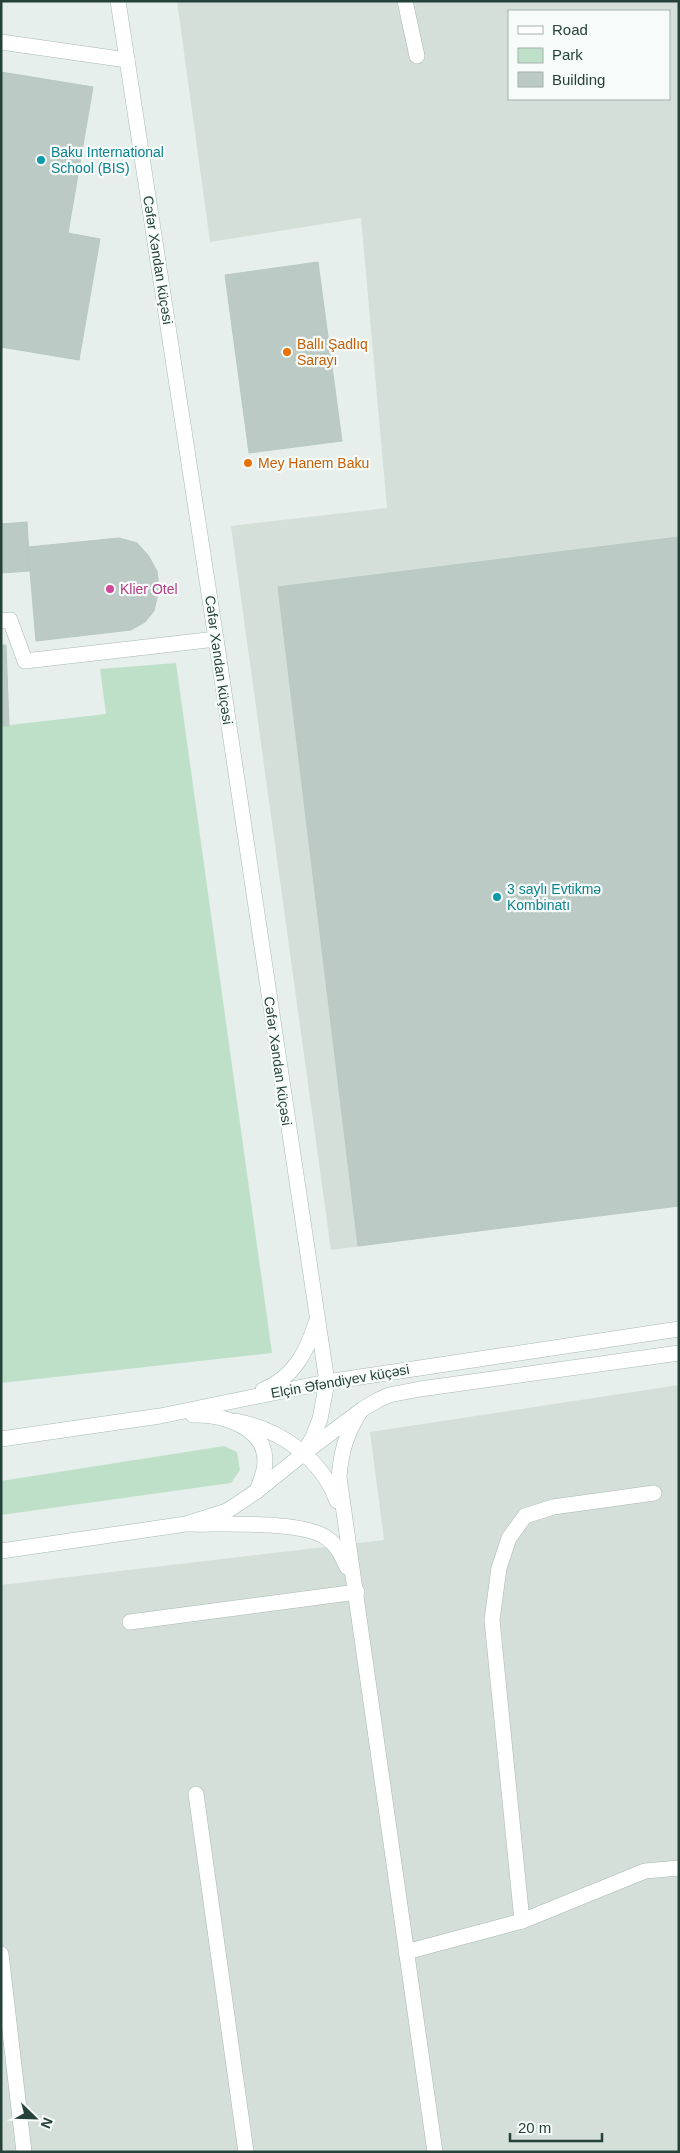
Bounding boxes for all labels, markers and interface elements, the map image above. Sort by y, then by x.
legend [508,10,670,100]
text: Road [552,21,588,38]
text: Park [552,46,583,63]
text: Building [552,71,605,88]
place label: Baku International School (BIS) [51,144,164,176]
marker: Baku International School (BIS) [35,154,47,166]
street label: Cəfər Xəndan küçəsi [140,195,176,325]
place label: Ballı Şadlıq Sarayı [297,336,368,368]
marker: Ballı Şadlıq Sarayı [281,346,293,358]
place label: Mey Hanem Baku [258,455,369,471]
marker: Mey Hanem Baku [242,457,254,469]
place label: Klier Otel [120,581,178,597]
marker: Klier Otel [104,583,116,595]
street label: Cəfər Xəndan küçəsi [202,595,236,725]
place label: 3 saylı Evtikmə Kombinatı [507,881,601,913]
marker: 3 saylı Evtikmə Kombinatı [491,891,503,903]
street label: Cəfər Xəndan küçəsi [261,996,295,1126]
street label: Elçin Əfəndiyev küçəsi [269,1361,411,1401]
north arrow [10,2093,60,2143]
scale bar [510,2110,602,2142]
text: N [38,2115,56,2131]
text: 20 m [518,2119,551,2136]

